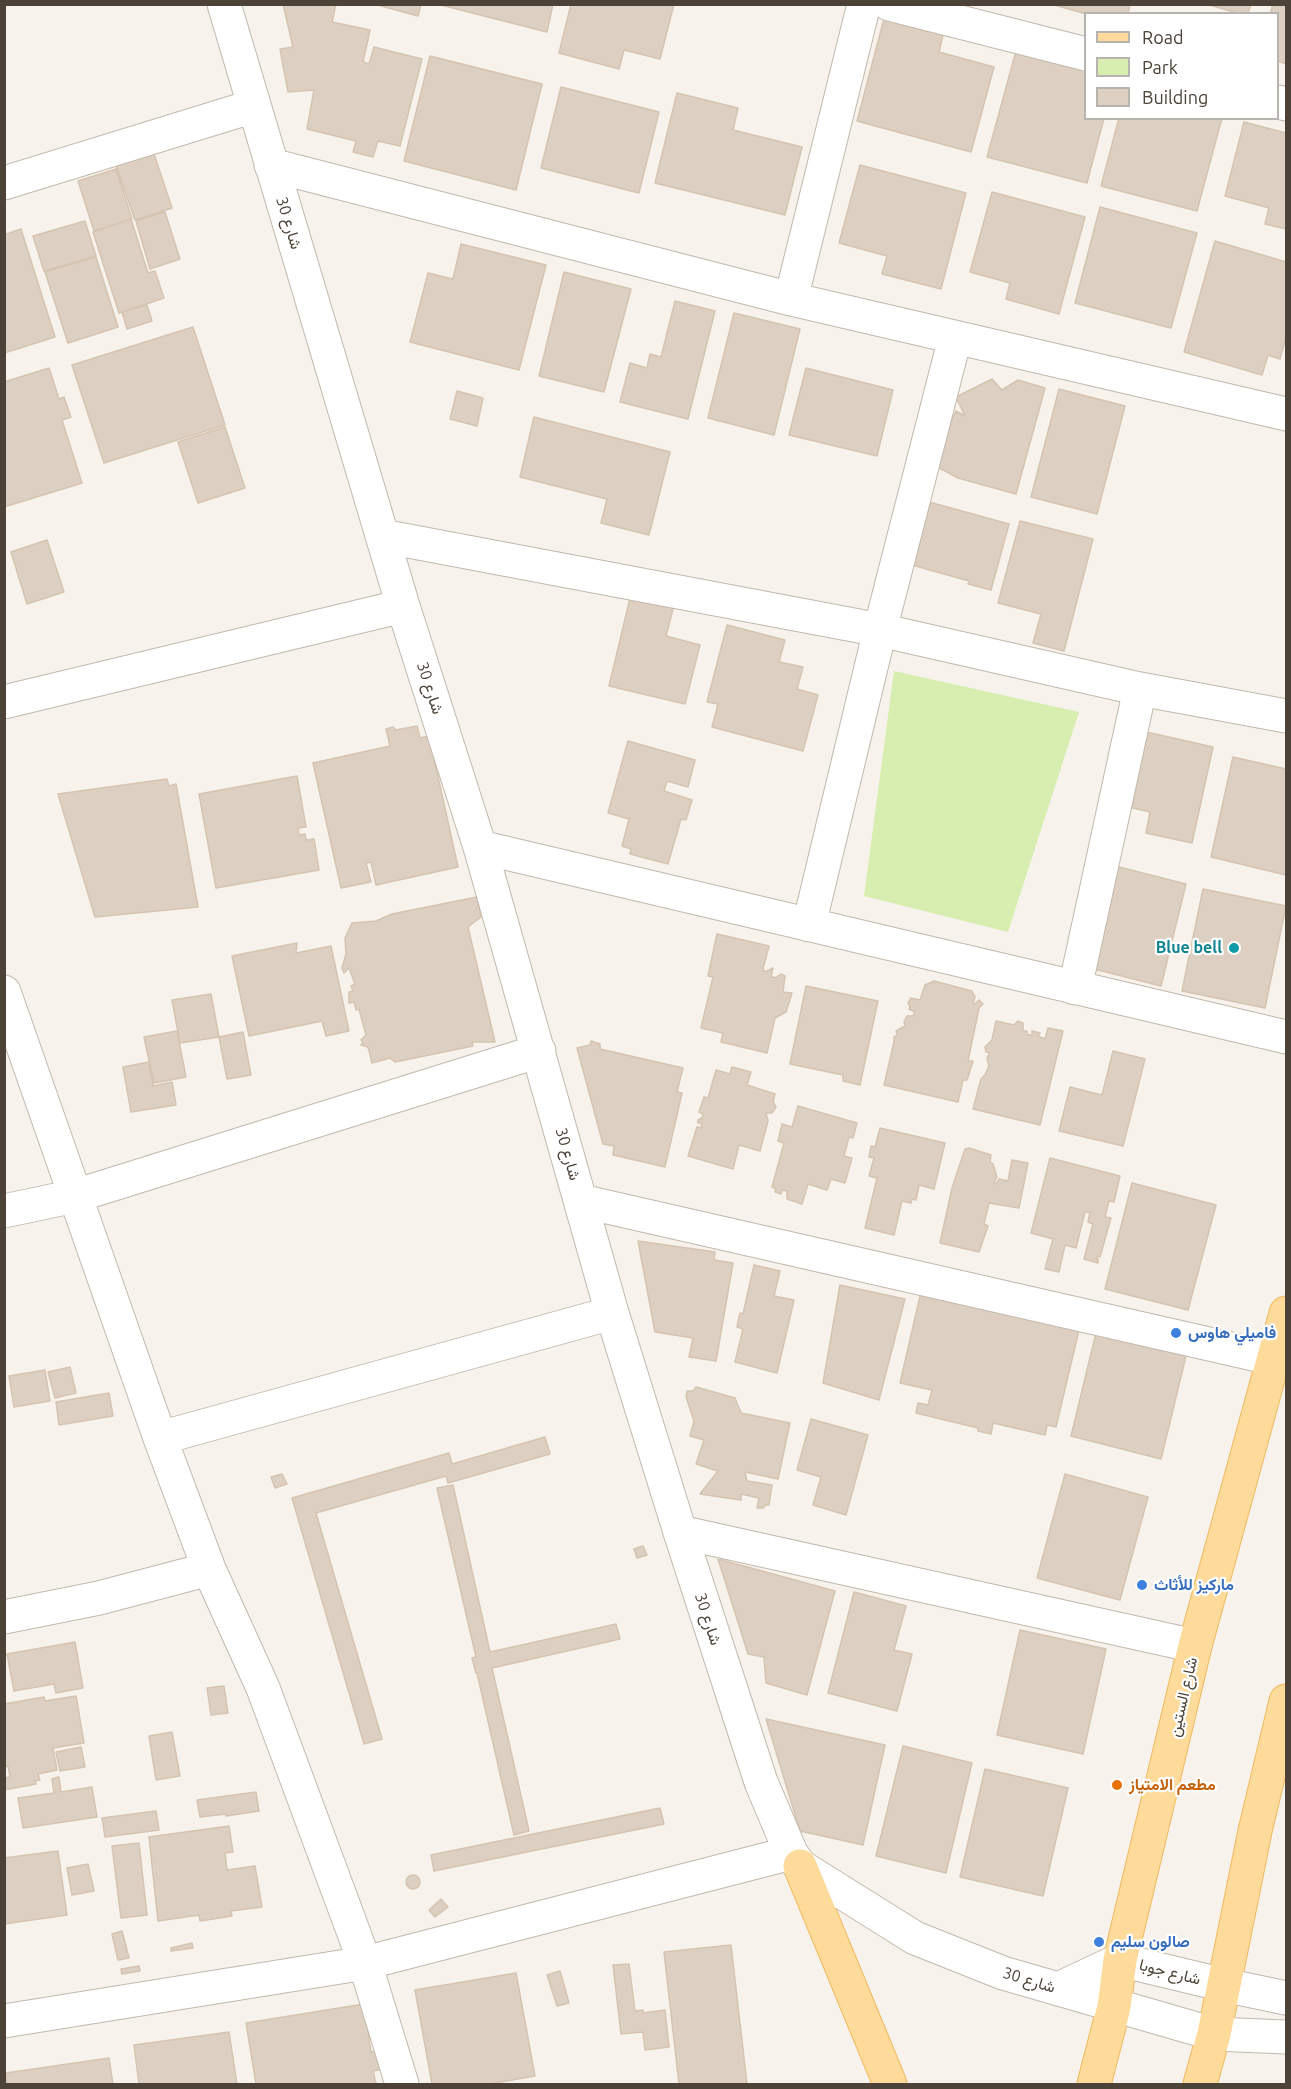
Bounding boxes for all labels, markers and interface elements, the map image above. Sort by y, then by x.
legend [1084,12,1279,120]
text: Road [1142,27,1184,47]
text: Park [1142,57,1178,77]
text: Building [1142,87,1208,107]
street label: شارع 30 [272,194,306,252]
street label: شارع 30 [413,659,447,717]
place label: Blue bell [1156,938,1222,958]
marker: Blue bell [1227,941,1241,955]
street label: شارع 30 [551,1125,585,1183]
place label: فاميلي هاوس [1188,1323,1276,1343]
marker: فاميلي هاوس [1169,1326,1183,1340]
place label: ماركيز للأثاث [1154,1575,1234,1595]
marker: ماركيز للأثاث [1135,1578,1149,1592]
street label: شارع 30 [691,1590,725,1648]
street label: شارع الستين [1165,1655,1201,1739]
place label: مطعم الامتياز [1129,1775,1216,1795]
marker: مطعم الامتياز [1110,1778,1124,1792]
place label: صالون سليم [1111,1932,1190,1952]
marker: صالون سليم [1092,1935,1106,1949]
street label: شارع جوبا [1137,1955,1203,1989]
street label: شارع 30 [1000,1963,1058,1997]

